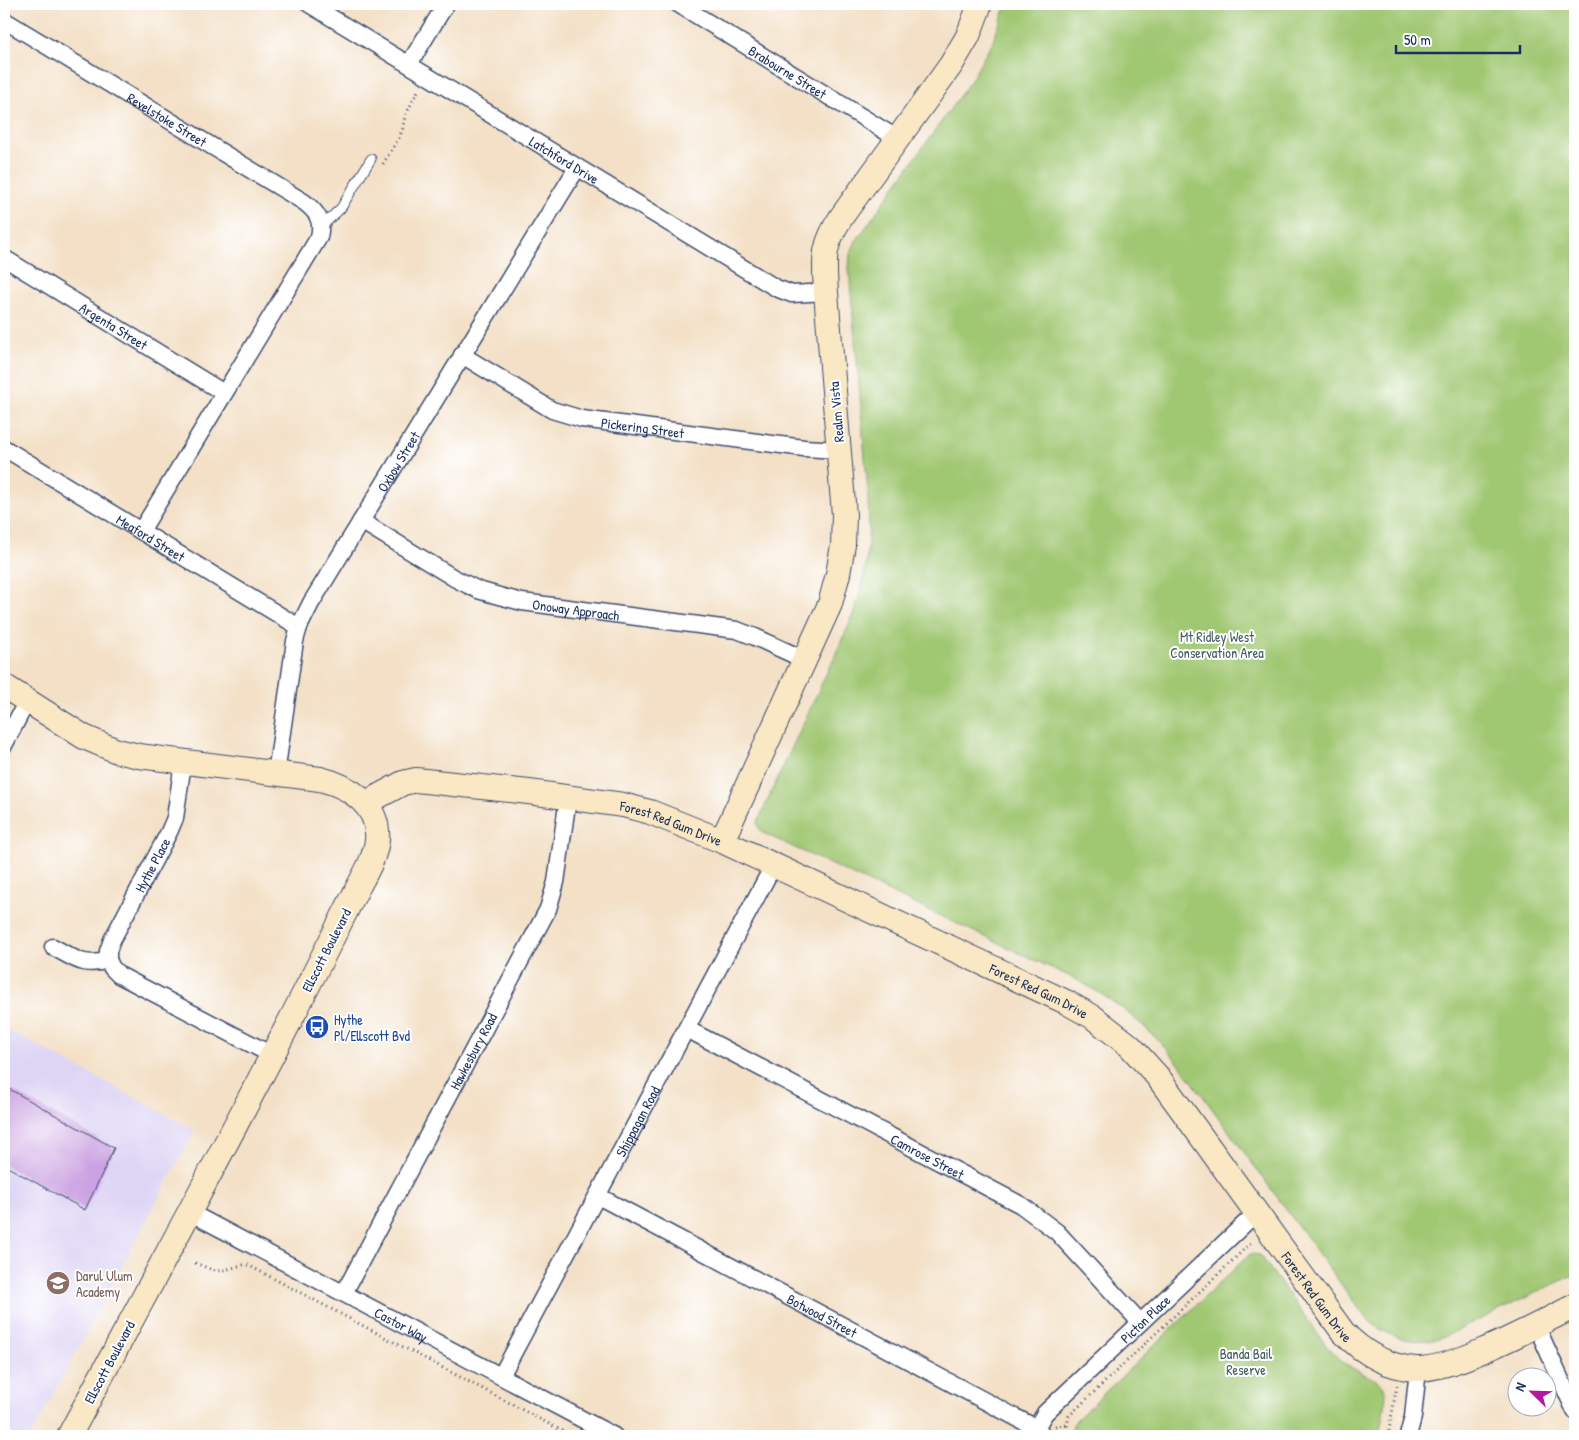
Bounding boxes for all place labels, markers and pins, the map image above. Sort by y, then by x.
place label: Hythe Pl/Ellscott Bvd [334,1010,411,1045]
bus stop icon: Hythe Pl/Ellscott Bvd [304,1014,330,1040]
place label: Darul Ulum Academy [76,1266,133,1302]
school or university icon: Darul Ulum Academy [45,1270,71,1296]

